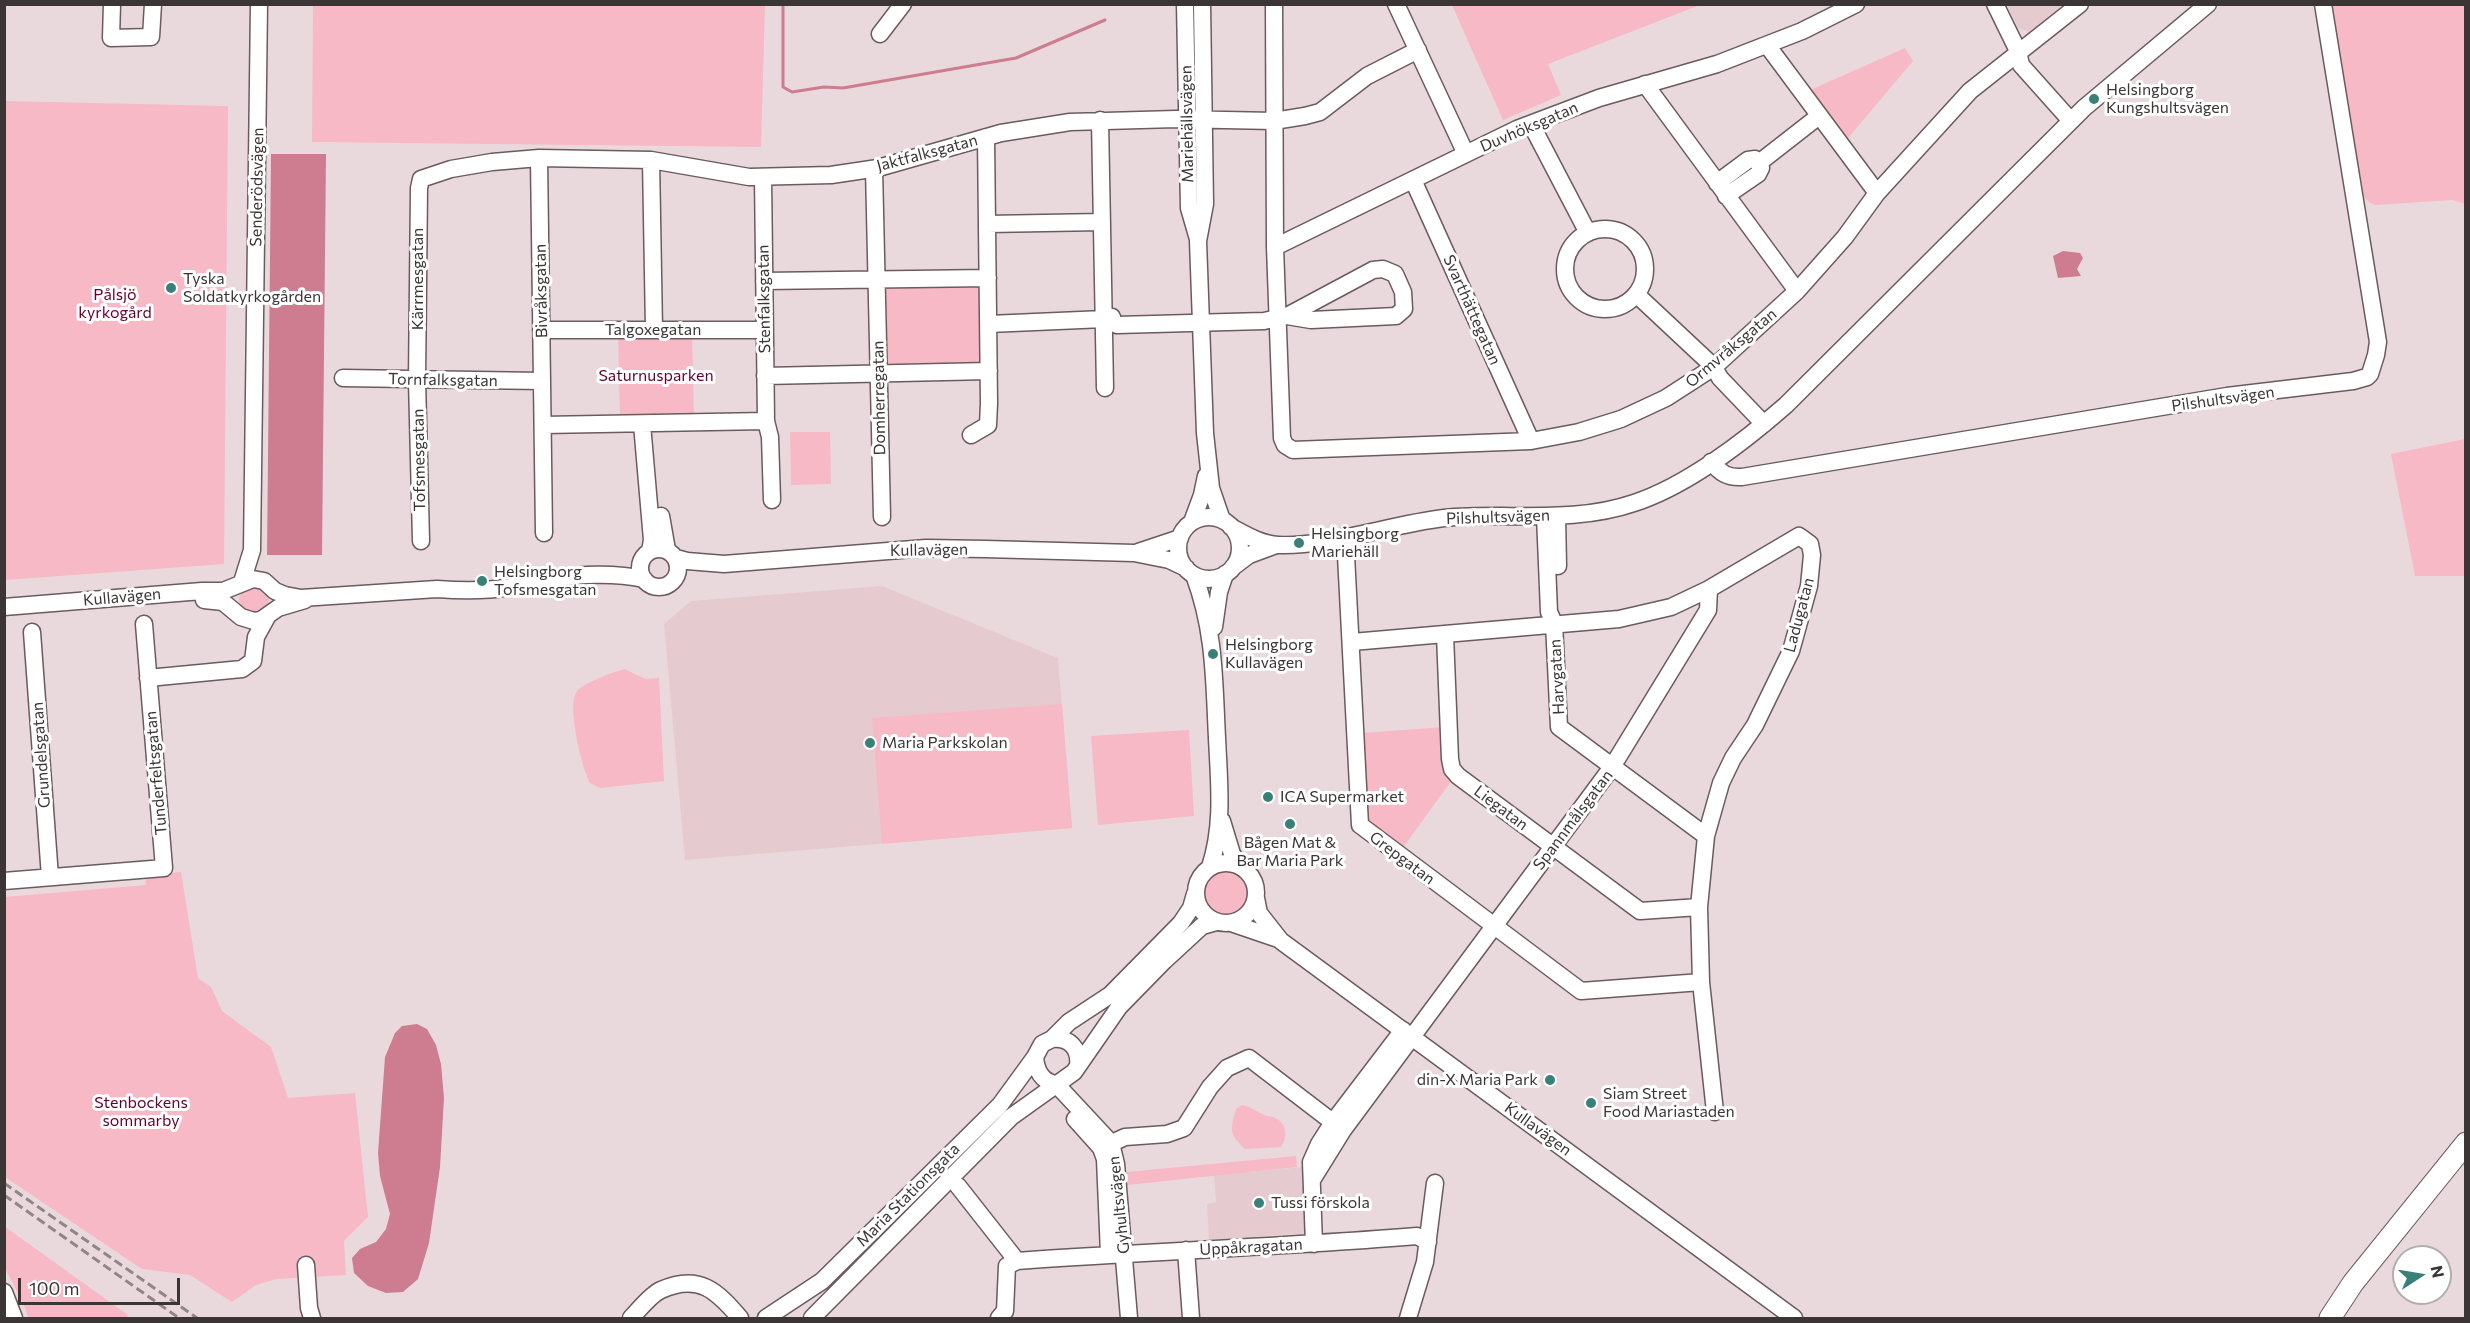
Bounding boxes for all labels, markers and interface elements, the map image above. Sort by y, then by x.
street label: Mariehällsvägen [1176,65,1198,183]
place label: Helsingborg Kungshultsvägen [2106,80,2229,118]
marker: Helsingborg Kungshultsvägen [2087,92,2101,106]
street label: Duvhöksgatan [1477,98,1581,156]
street label: Senderödsvägen [246,127,268,247]
street label: Jaktfalksgatan [874,130,980,176]
street label: Kärrmesgatan [408,228,428,330]
street label: Bivråksgatan [531,244,551,338]
street label: Stenfalksgatan [753,244,775,354]
street label: Svarthättegatan [1439,252,1505,368]
place label: Tyska Soldatkyrkogården [183,269,321,307]
marker: Tyska Soldatkyrkogården [164,281,178,295]
park label: Pålsjö kyrkogård [78,285,152,323]
street label: Ormvråksgatan [1682,304,1780,392]
street label: Talgoxegatan [605,320,701,340]
street label: Domherregatan [868,340,890,456]
park label: Saturnusparken [598,366,714,386]
street label: Tornfalksgatan [388,369,498,391]
street label: Pilshultsvägen [2170,382,2276,416]
street label: Tofsmesgatan [409,409,429,511]
street label: Pilshultsvägen [1446,506,1550,528]
place label: Helsingborg Mariehäll [1311,524,1399,562]
marker: Helsingborg Mariehäll [1292,536,1306,550]
street label: Kullavägen [890,540,968,560]
place label: Helsingborg Tofsmesgatan [494,562,597,600]
marker: Helsingborg Tofsmesgatan [475,574,489,588]
street label: Ladugatan [1780,575,1818,655]
street label: Kullavägen [82,584,162,610]
place label: Helsingborg Kullavägen [1225,635,1313,673]
street label: Harvgatan [1545,639,1569,715]
marker: Helsingborg Kullavägen [1206,647,1220,661]
street label: Grundelsgatan [28,701,54,809]
street label: Tunderfeltsgatan [141,710,171,836]
place label: Maria Parkskolan [882,733,1008,753]
marker: Maria Parkskolan [863,736,877,750]
street label: Spannmålsgatan [1529,766,1617,874]
street label: Liegatan [1470,781,1532,835]
place label: ICA Supermarket [1280,787,1404,807]
marker: ICA Supermarket [1261,790,1275,804]
marker: Bågen Mat & Bar Maria Park [1283,817,1297,831]
street label: Grepgatan [1366,827,1438,889]
place label: Bågen Mat & Bar Maria Park [1236,833,1344,871]
place label: din-X Maria Park [1417,1070,1538,1090]
marker: din-X Maria Park [1543,1073,1557,1087]
place label: Siam Street Food Mariastaden [1603,1084,1735,1122]
park label: Stenbockens sommarby [94,1093,188,1131]
marker: Siam Street Food Mariastaden [1584,1096,1598,1110]
street label: Kullavägen [1501,1098,1575,1160]
street label: Maria Stationsgata [852,1139,964,1251]
street label: Gyhultsvägen [1104,1155,1134,1255]
place label: Tussi förskola [1271,1193,1370,1213]
marker: Tussi förskola [1252,1196,1266,1210]
street label: Uppåkragatan [1199,1235,1303,1259]
north arrow [2392,1245,2452,1305]
text: N [2428,1264,2449,1279]
scale bar [21,1266,183,1304]
text: 100 m [29,1277,79,1299]

